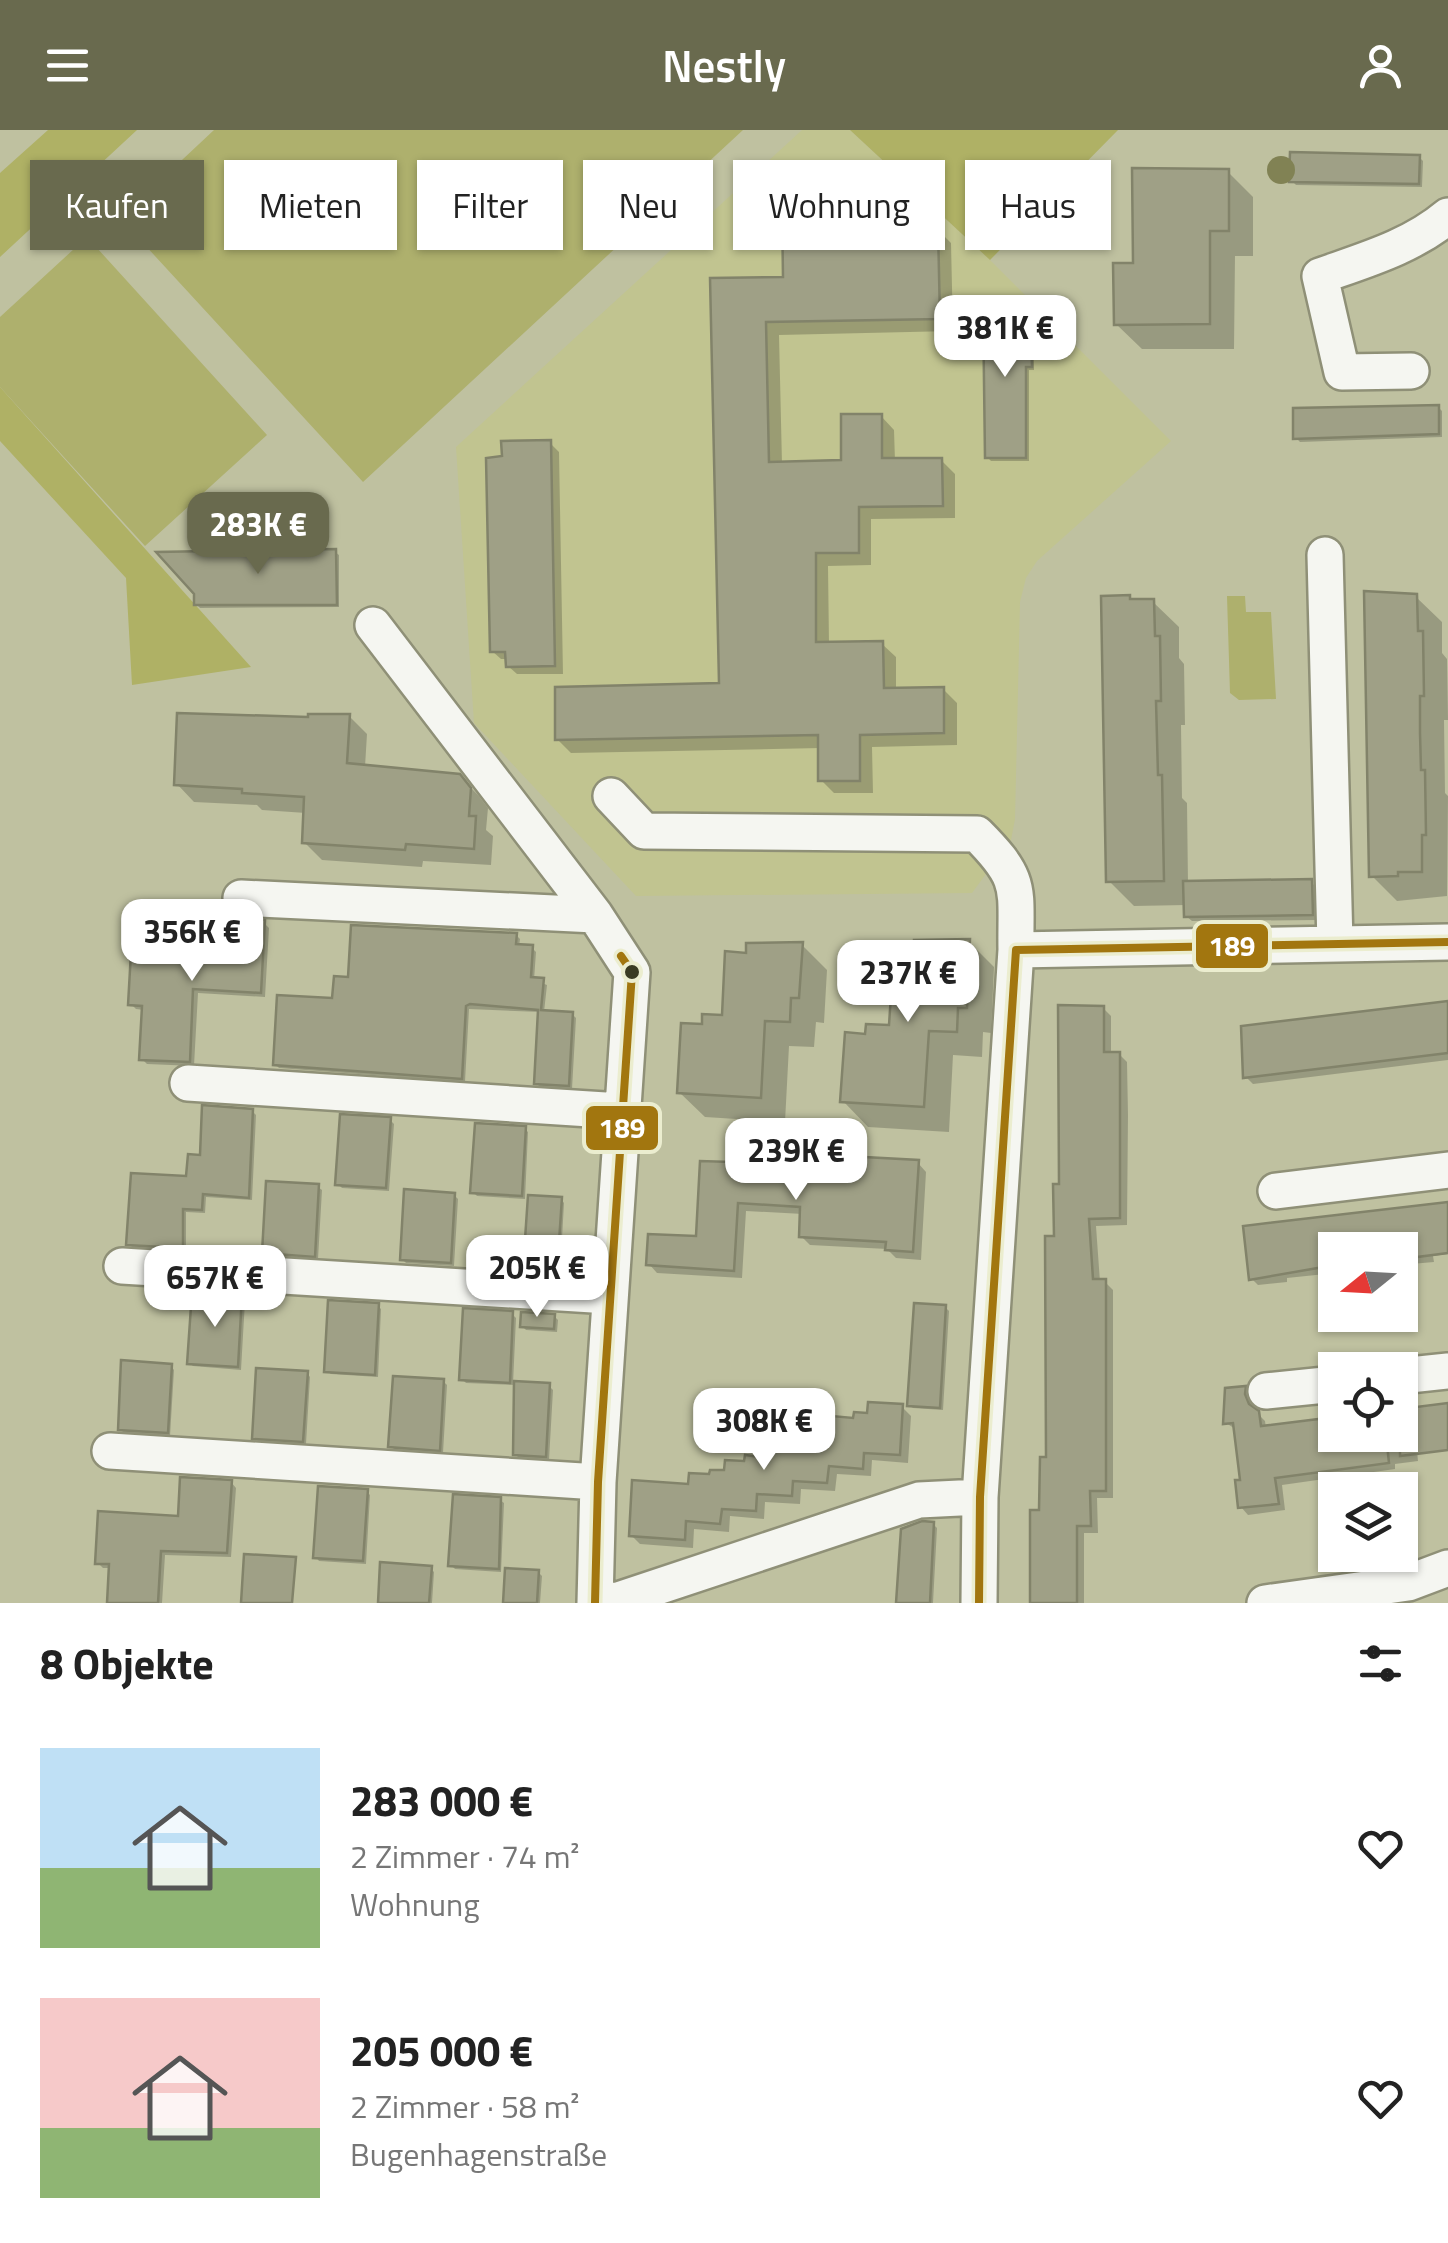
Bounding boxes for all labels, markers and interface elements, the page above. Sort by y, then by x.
text: Nestly [662,31,786,99]
icon: menu [40,38,95,93]
icon: person [1353,38,1408,93]
chip: Kaufen [30,160,204,250]
chip: Mieten [224,160,397,250]
chip: Filter [417,160,563,250]
chip: Neu [583,160,713,250]
chip: Wohnung [733,160,945,250]
chip: Haus [965,160,1111,250]
pin: 381K € [924,295,1086,380]
text: 381K € [956,303,1054,351]
pin: 283K € [177,492,339,577]
text: 283K € [209,500,307,548]
pin: 356K € [111,899,273,984]
text: 356K € [143,907,241,955]
line badge: 189 [1194,922,1270,970]
text: 189 [1208,924,1256,967]
pin: 237K € [827,940,989,1025]
text: 237K € [859,948,957,996]
unlabelled marker [622,962,642,982]
line badge: 189 [584,1104,660,1152]
text: 189 [598,1106,646,1149]
pin: 239K € [715,1118,877,1203]
text: 239K € [747,1126,845,1174]
north arrow [1318,1232,1418,1332]
map controls [1318,1232,1418,1572]
pin: 205K € [456,1235,618,1320]
text: 205K € [488,1243,586,1291]
pin: 657K € [134,1245,296,1330]
text: 657K € [166,1253,264,1301]
button: locate [1318,1352,1418,1452]
pin: 308K € [683,1388,845,1473]
text: 308K € [715,1396,813,1444]
button: layers [1318,1472,1418,1572]
text: 8 Objekte [40,1631,214,1695]
icon: filters [1353,1636,1408,1691]
text: 283 000 € [350,1768,533,1832]
icon: home [120,1788,240,1908]
icon: heart [1353,1821,1408,1876]
text: 2 Zimmer · 74 m² [350,1832,579,1880]
text: Wohnung [350,1880,480,1928]
text: 205 000 € [350,2018,533,2082]
icon: home [120,2038,240,2158]
icon: heart [1353,2071,1408,2126]
text: 2 Zimmer · 58 m² [350,2082,579,2130]
text: Bugenhagenstraße [350,2130,607,2178]

